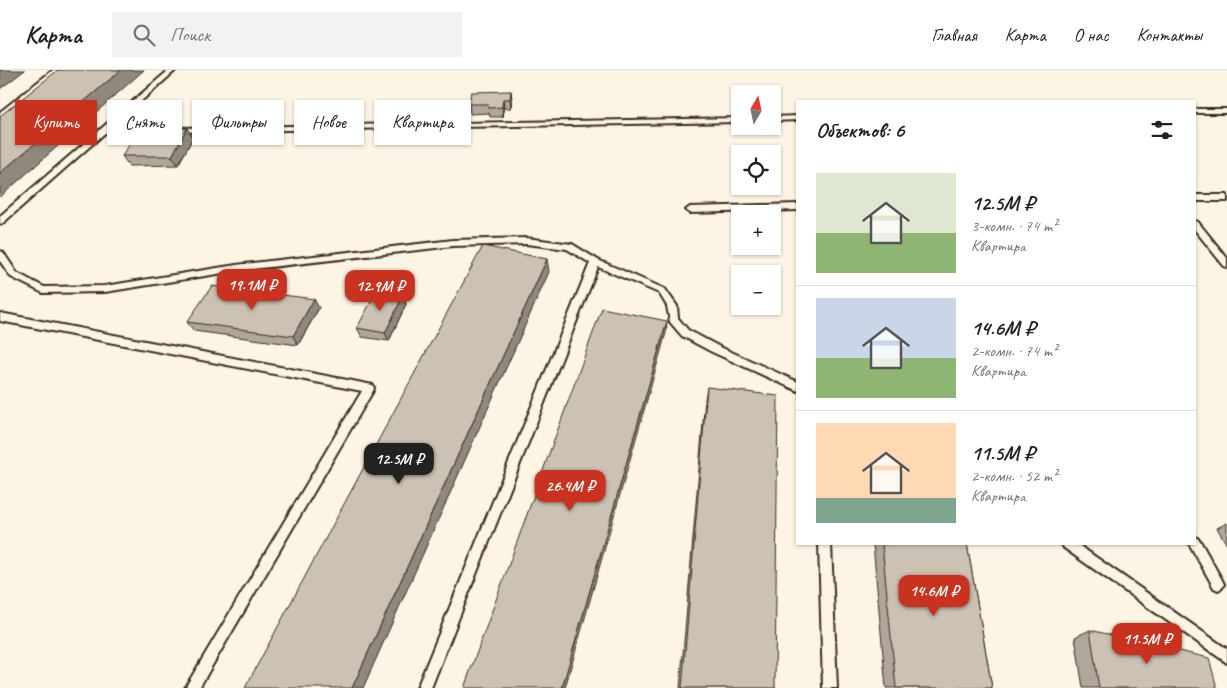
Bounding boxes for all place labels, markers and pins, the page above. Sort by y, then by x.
pin: 19.1M ₽ [206,268,298,311]
pin: 12.9M ₽ [334,270,426,312]
pin: 12.5M ₽ [353,442,445,485]
pin: 26.4M ₽ [524,470,616,512]
pin: 14.6M ₽ [888,574,980,617]
pin: 11.5M ₽ [1101,622,1193,665]

